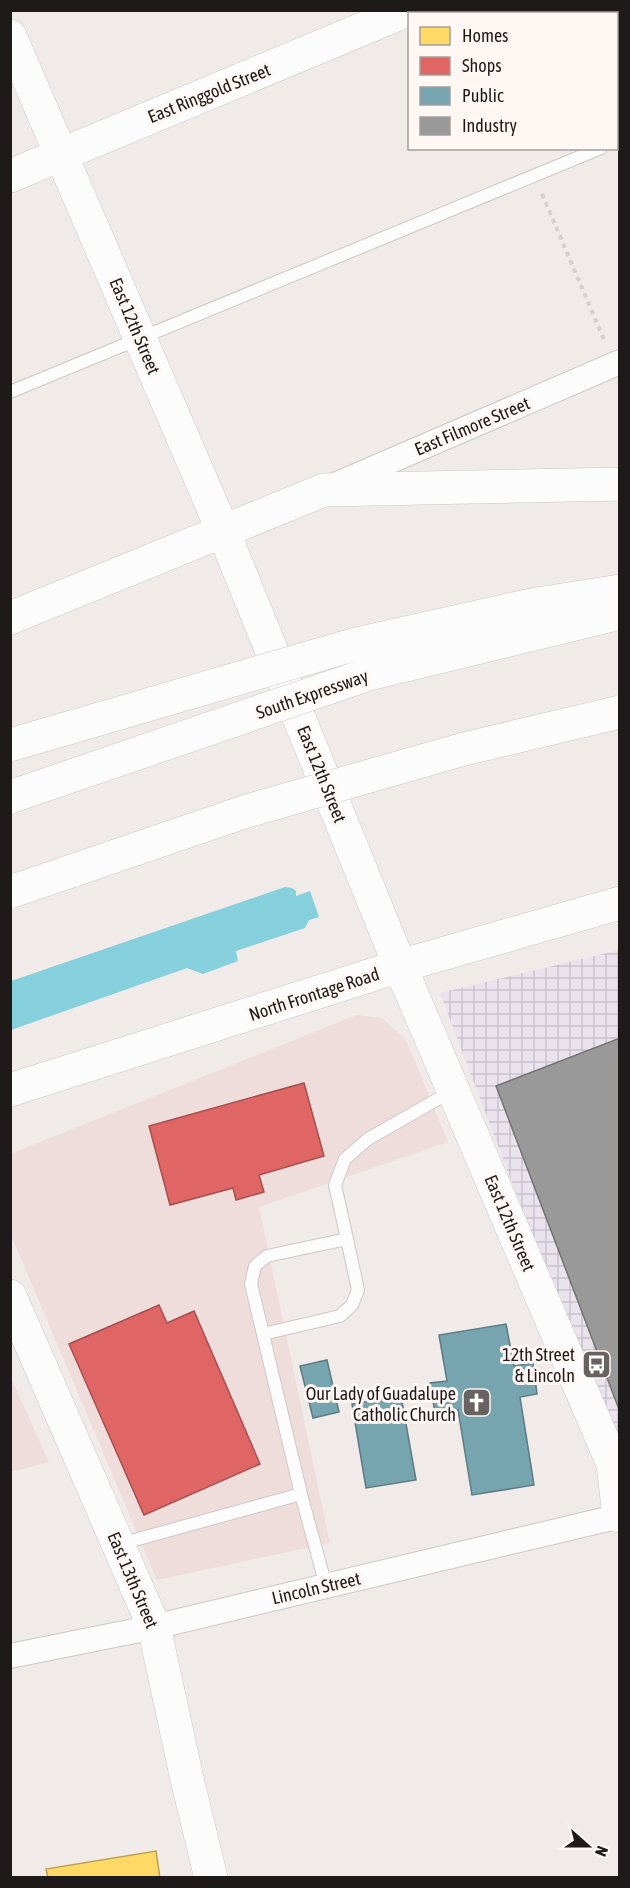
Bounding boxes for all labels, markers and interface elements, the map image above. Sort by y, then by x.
legend [408,12,618,150]
text: Homes [462,25,508,46]
text: Shops [462,55,502,76]
street label: East Ringgold Street [145,59,273,127]
text: Public [462,85,504,106]
text: Industry [462,115,517,136]
street label: East 12th Street [105,275,165,377]
street label: East Filmore Street [411,392,533,460]
street label: South Expressway [253,665,371,723]
street label: East 12th Street [293,722,351,826]
street label: North Frontage Road [246,963,382,1025]
street label: East 12th Street [480,1172,540,1274]
place label: 12th Street & Lincoln [502,1344,575,1386]
bus stop icon: 12th Street & Lincoln [580,1348,612,1380]
place label: Our Lady of Guadalupe Catholic Church [306,1383,456,1425]
church icon: Our Lady of Guadalupe Catholic Church [461,1387,493,1419]
street label: East 13th Street [103,1529,163,1631]
street label: Lincoln Street [270,1568,362,1608]
north arrow [558,1816,618,1876]
text: N [592,1844,612,1859]

